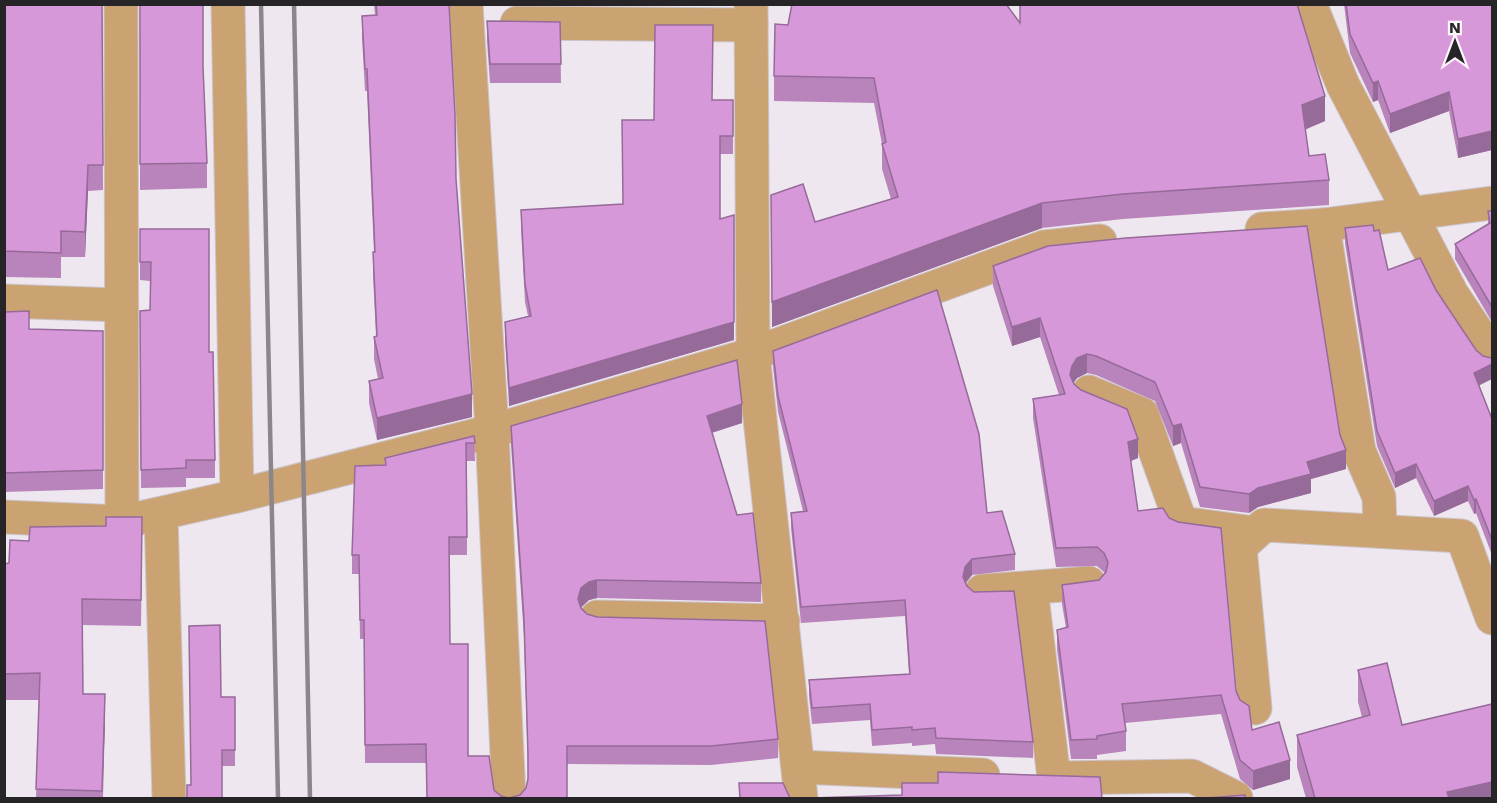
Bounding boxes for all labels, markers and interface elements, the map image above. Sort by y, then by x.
north arrow [1425,12,1485,72]
text: N [1449,18,1461,37]

